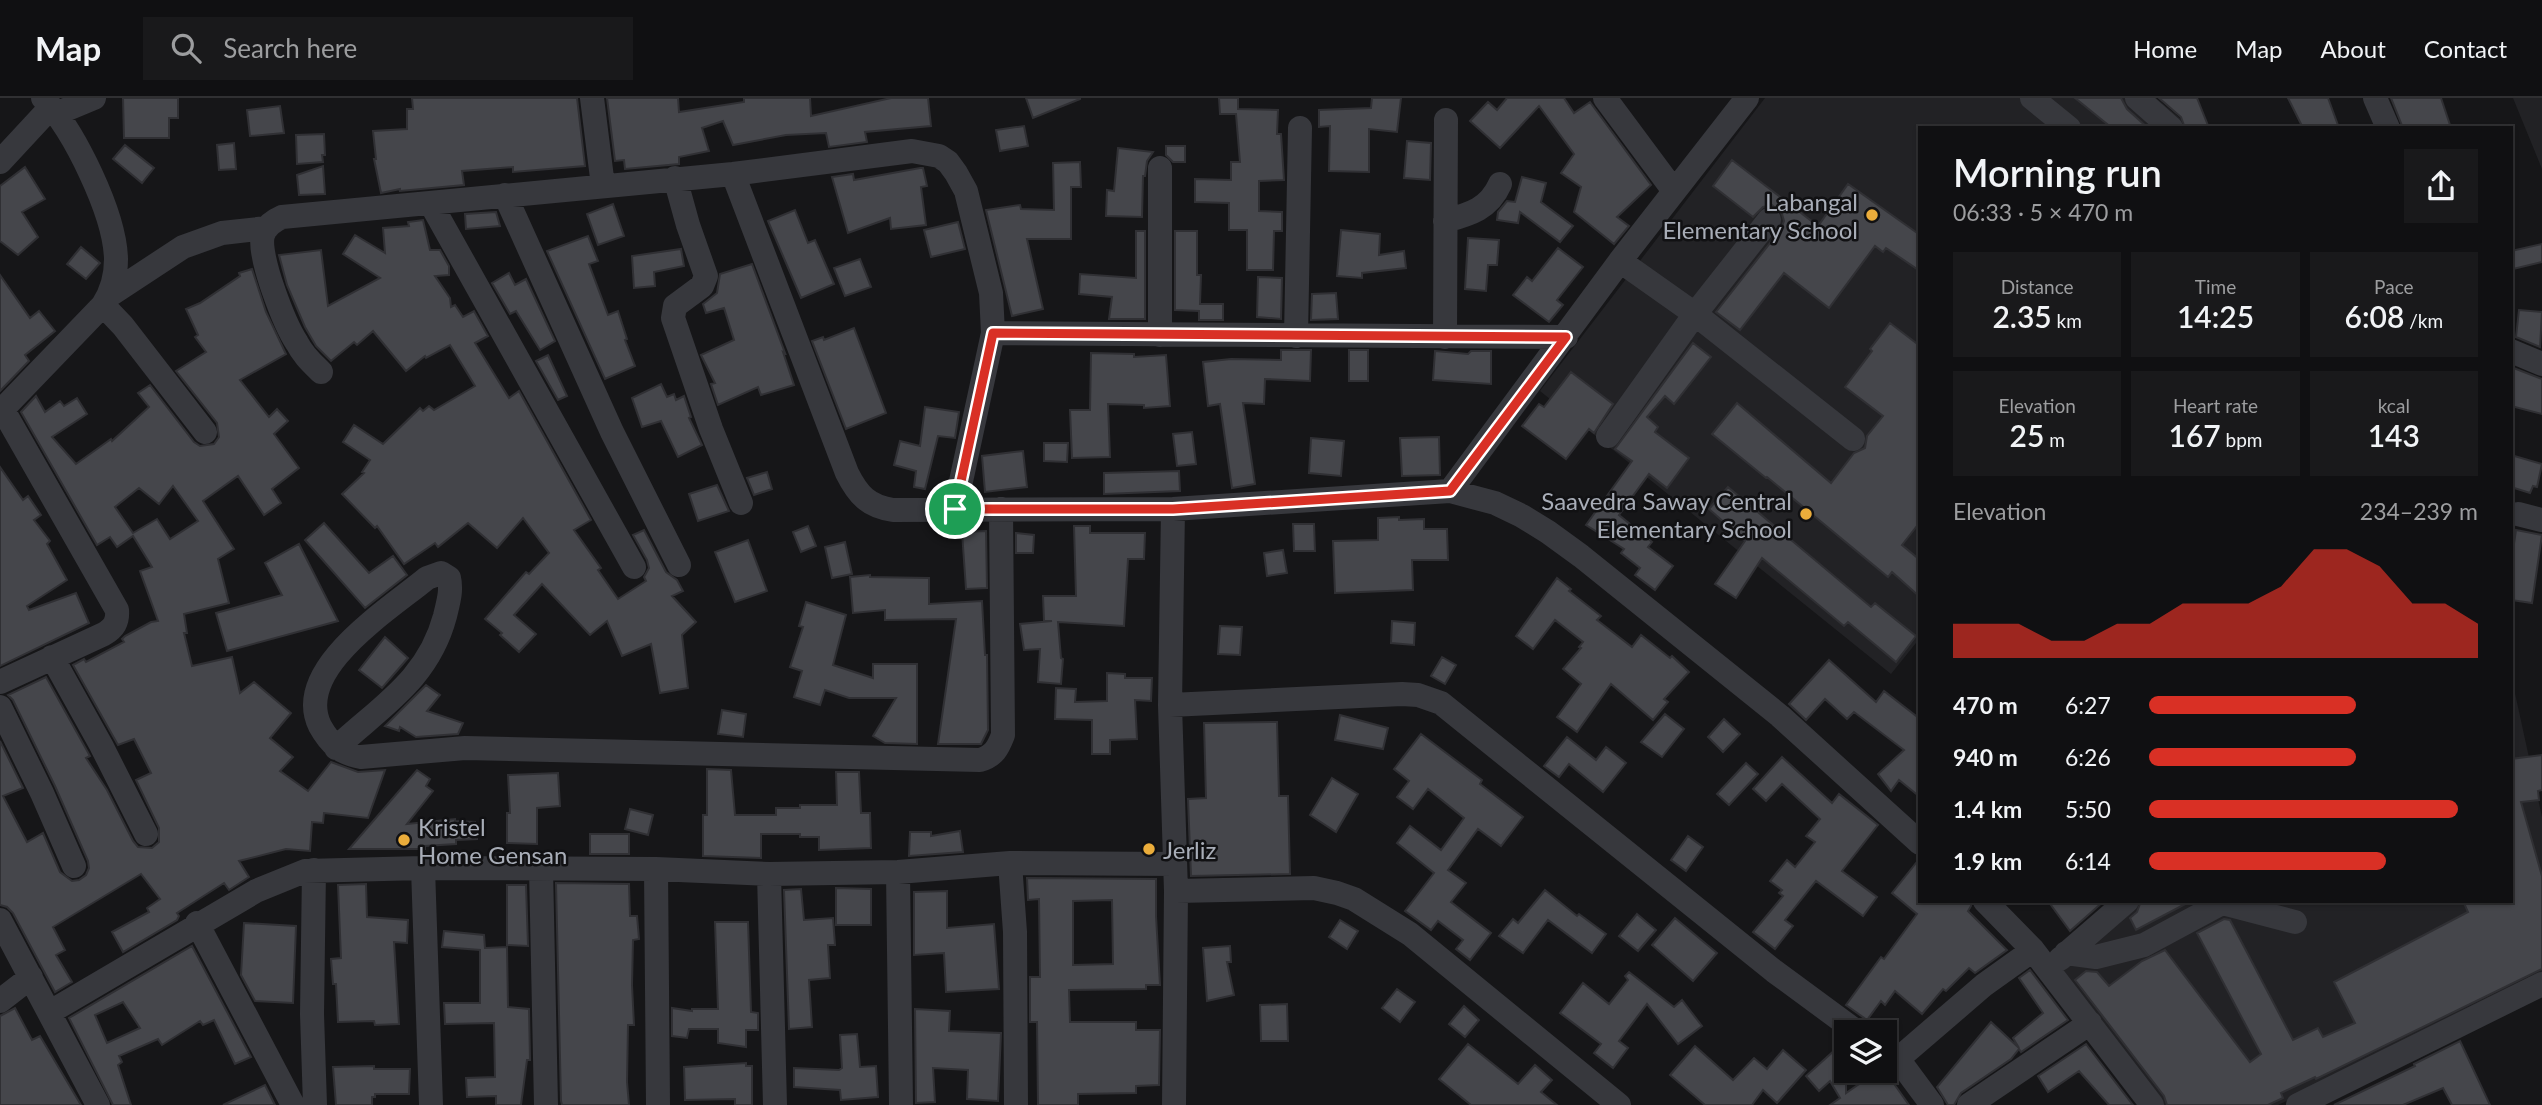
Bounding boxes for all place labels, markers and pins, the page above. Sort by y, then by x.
place label: Labangal Elementary School [1662,187,1858,244]
marker: Labangal Elementary School [1864,207,1880,223]
pin [925,479,985,539]
place label: Saavedra Saway Central Elementary School [1541,486,1792,543]
marker: Saavedra Saway Central Elementary School [1798,506,1814,522]
place label: Kristel Home Gensan [418,812,567,869]
marker: Kristel Home Gensan [396,832,412,848]
place label: Jerliz [1163,835,1217,864]
marker: Jerliz [1141,841,1157,857]

